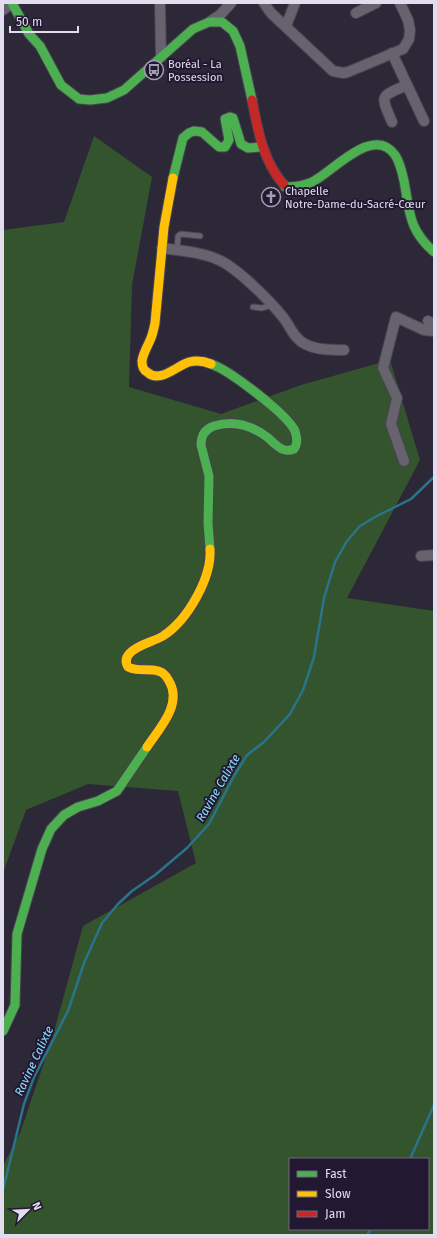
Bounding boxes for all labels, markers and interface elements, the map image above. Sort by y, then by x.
scale bar [10,8,78,34]
text: 50 m [16,15,42,29]
place label: Boréal - La Possession [168,58,223,84]
bus stop icon: Boréal - La Possession [143,59,165,81]
place label: Chapelle Notre-Dame-du-Sacré-Cœur [285,185,426,211]
church icon: Chapelle Notre-Dame-du-Sacré-Cœur [260,186,282,208]
water label: Ravine Calixte [193,752,243,824]
water label: Ravine Calixte [12,1024,56,1098]
legend [289,1158,429,1230]
text: Fast [325,1167,347,1181]
text: Slow [325,1187,351,1201]
north arrow [8,1190,48,1230]
text: N [29,1200,44,1212]
text: Jam [325,1207,345,1221]

